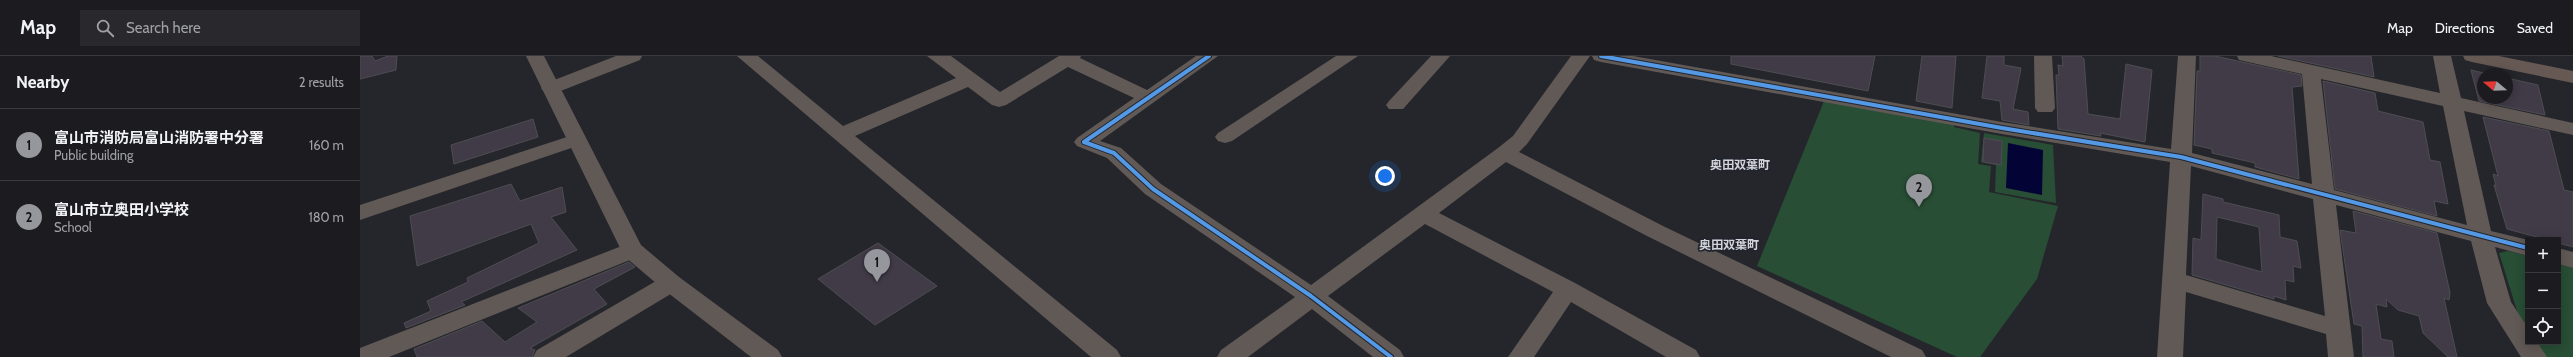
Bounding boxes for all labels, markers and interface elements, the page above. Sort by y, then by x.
search box [80,10,360,46]
text: Map [20,16,56,39]
icon: search [94,17,116,39]
text: Search here [126,19,201,37]
text: Map [2387,19,2413,37]
text: Directions [2435,19,2495,37]
text: Saved [2517,19,2553,37]
north arrow [2477,68,2513,104]
text: Nearby [16,72,69,92]
text: 2 results [299,74,344,90]
text: 富山市消防局富山消防署中分署 [54,129,264,147]
text: 1 [27,137,31,153]
text: 160 m [309,137,344,153]
text: Public building [54,147,134,163]
district label: 奥田双葉町 [1710,157,1770,172]
your location [1375,166,1395,186]
pin: 2 [1906,174,1932,207]
text: 富山市立奥田小学校 [54,201,189,219]
text: 2 [26,209,32,225]
text: 180 m [308,209,344,225]
text: School [54,219,92,235]
district label: 奥田双葉町 [1699,237,1759,252]
map controls [2525,237,2561,345]
button: + [2525,237,2561,273]
pin: 1 [864,249,890,282]
button: − [2525,273,2561,309]
button: locate [2525,309,2561,345]

